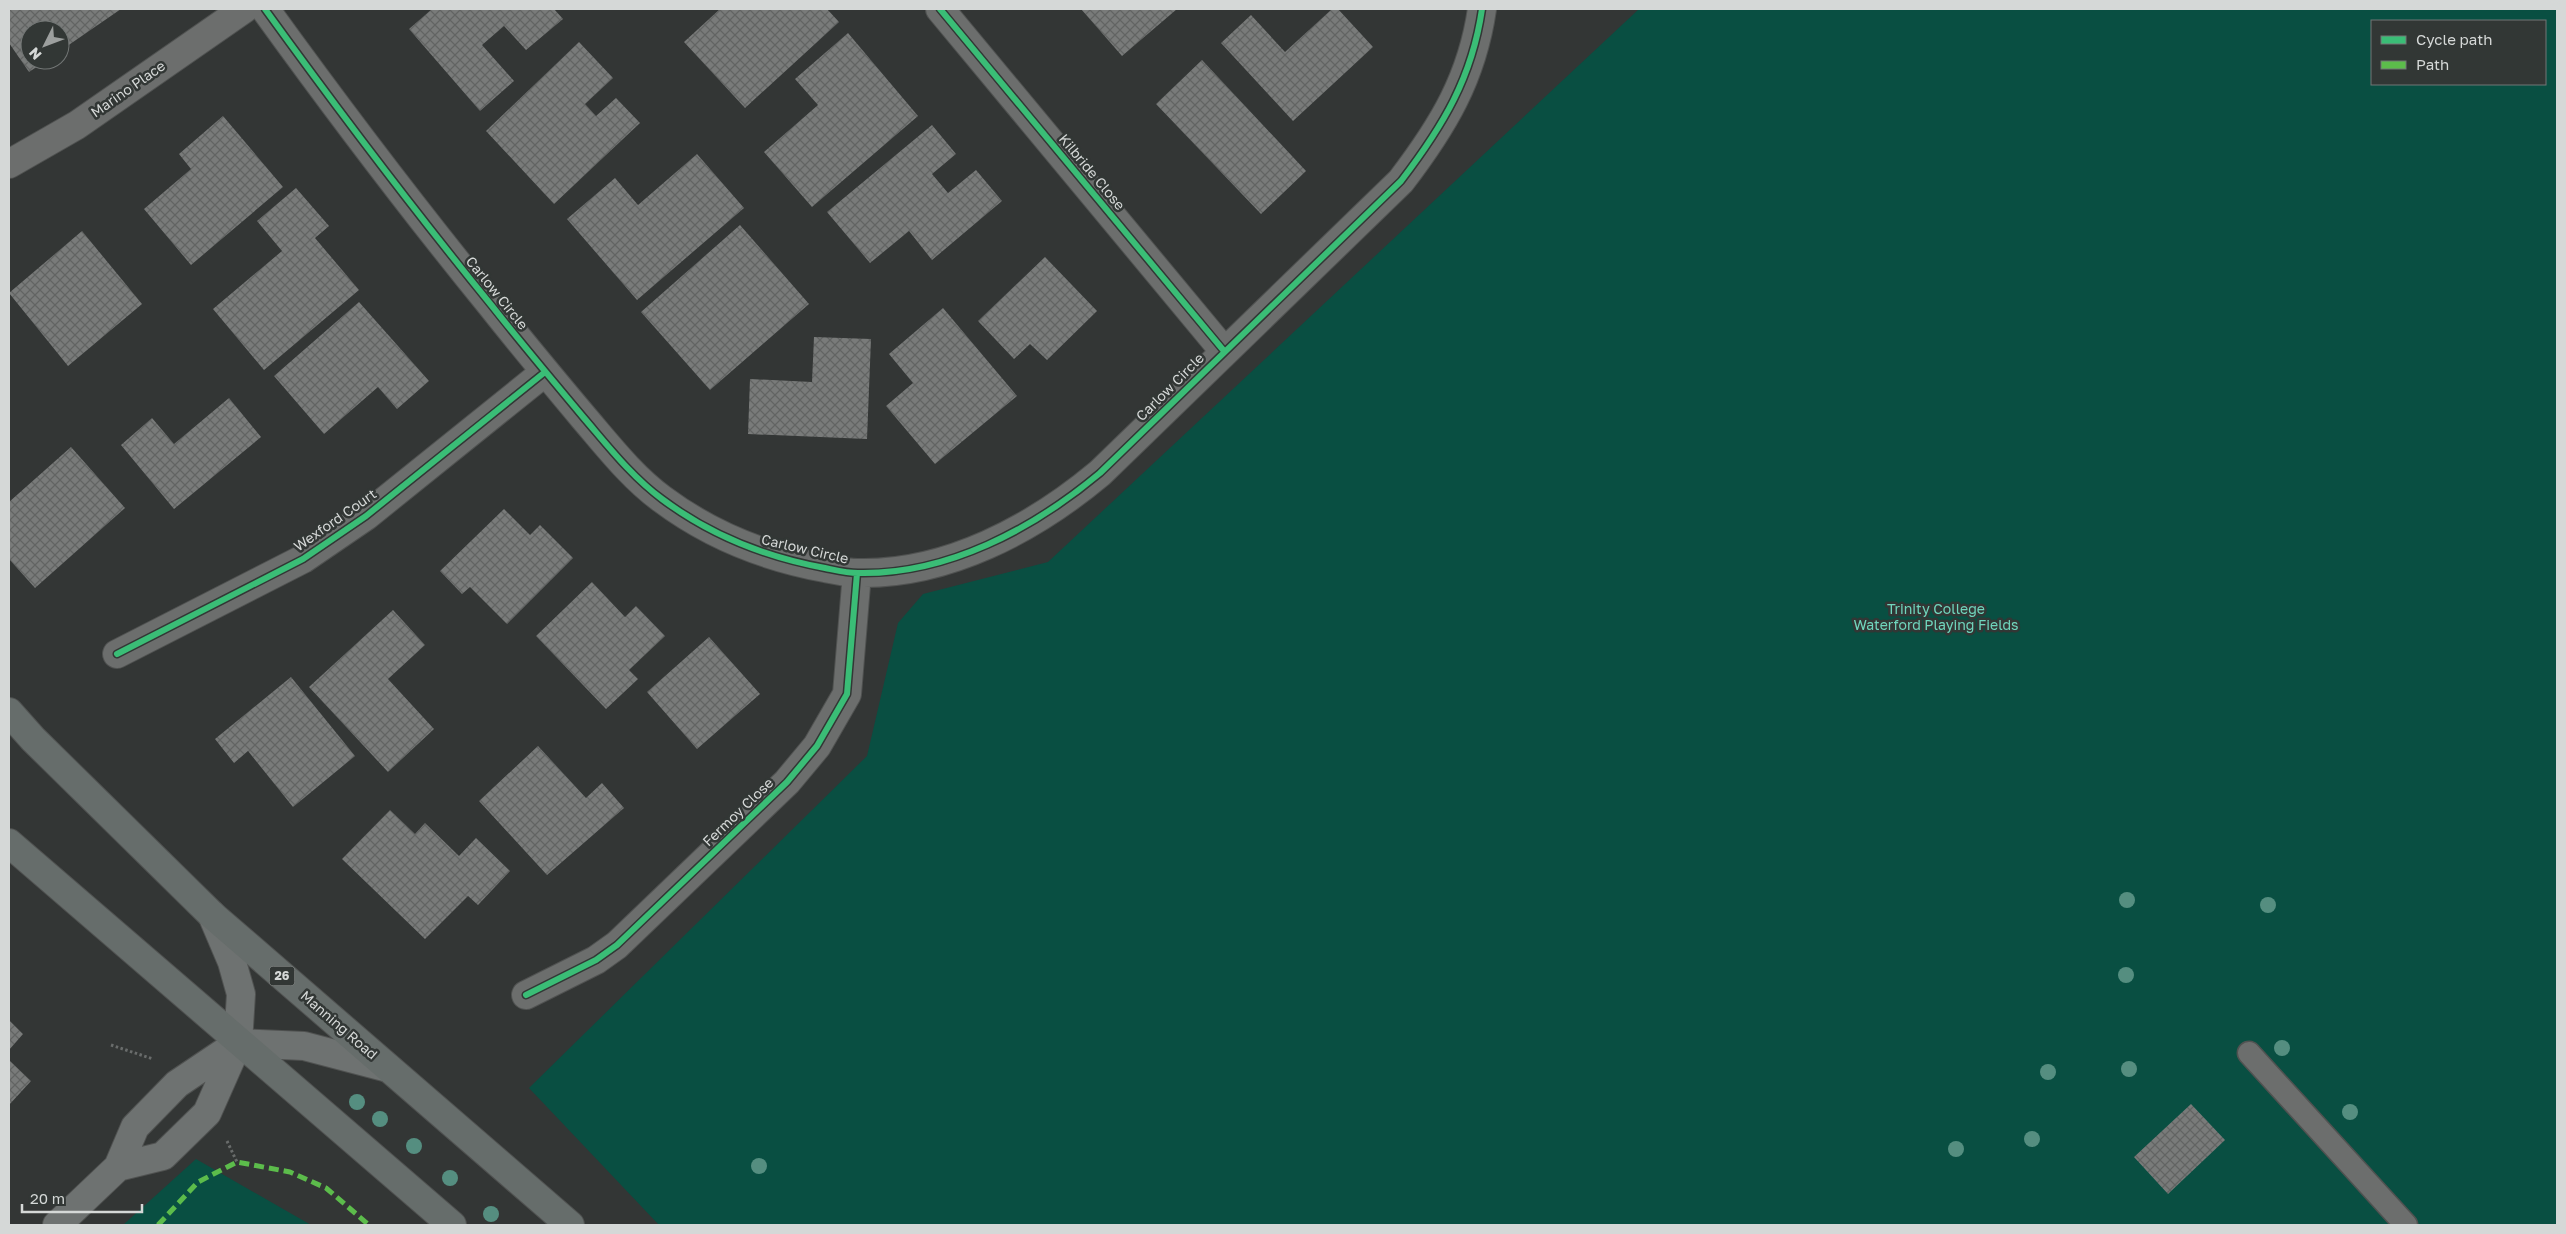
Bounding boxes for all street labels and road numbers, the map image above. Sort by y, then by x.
street label: Marino Place [87,57,168,120]
street label: Kilbride Close [1056,130,1129,213]
street label: Carlow Circle [463,253,532,333]
street label: Carlow Circle [1132,349,1207,424]
street label: Wexford Court [290,485,379,554]
street label: Carlow Circle [760,530,850,567]
street label: Fermoy Close [699,774,776,850]
road number: 26 [270,966,294,986]
street label: Manning Road [298,987,381,1063]

